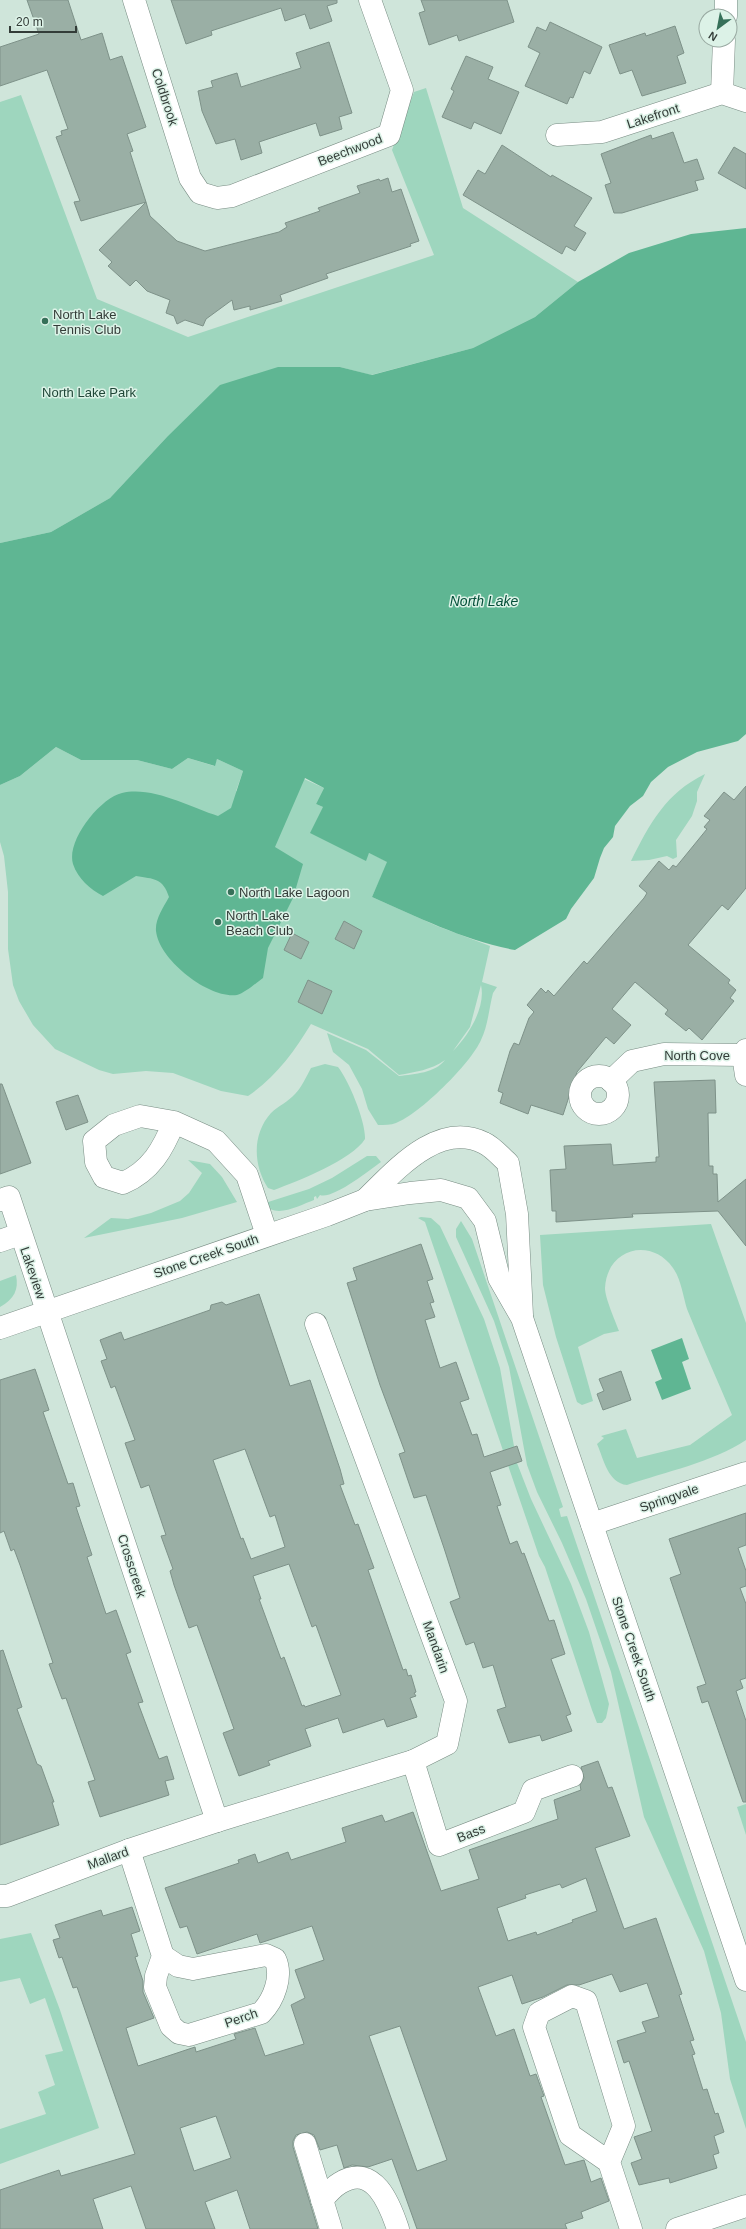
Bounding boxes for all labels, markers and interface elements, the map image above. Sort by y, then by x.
scale bar [10,8,76,34]
north arrow [698,8,738,48]
text: 20 m [16,15,43,29]
text: N [706,29,719,44]
street label: Coldbrook [149,66,181,128]
street label: Lakefront [625,100,681,132]
street label: Beechwood [316,131,384,169]
place label: North Lake Tennis Club [53,307,121,337]
marker: North Lake Tennis Club [40,316,50,326]
park label: North Lake Park [42,385,136,400]
water label: North Lake [450,593,518,609]
place label: North Lake Lagoon [239,885,350,900]
marker: North Lake Lagoon [226,887,236,897]
place label: North Lake Beach Club [226,908,293,938]
marker: North Lake Beach Club [213,917,223,927]
street label: North Cove [664,1048,730,1063]
street label: Stone Creek South [152,1231,260,1281]
street label: Lakeview [17,1245,49,1302]
street label: Springvale [638,1481,700,1515]
street label: Crosscreek [115,1532,149,1600]
street label: Stone Creek South [609,1595,659,1703]
street label: Mandarin [420,1619,452,1675]
street label: Bass [455,1821,488,1845]
street label: Mallard [85,1844,131,1872]
street label: Perch [222,2005,260,2031]

